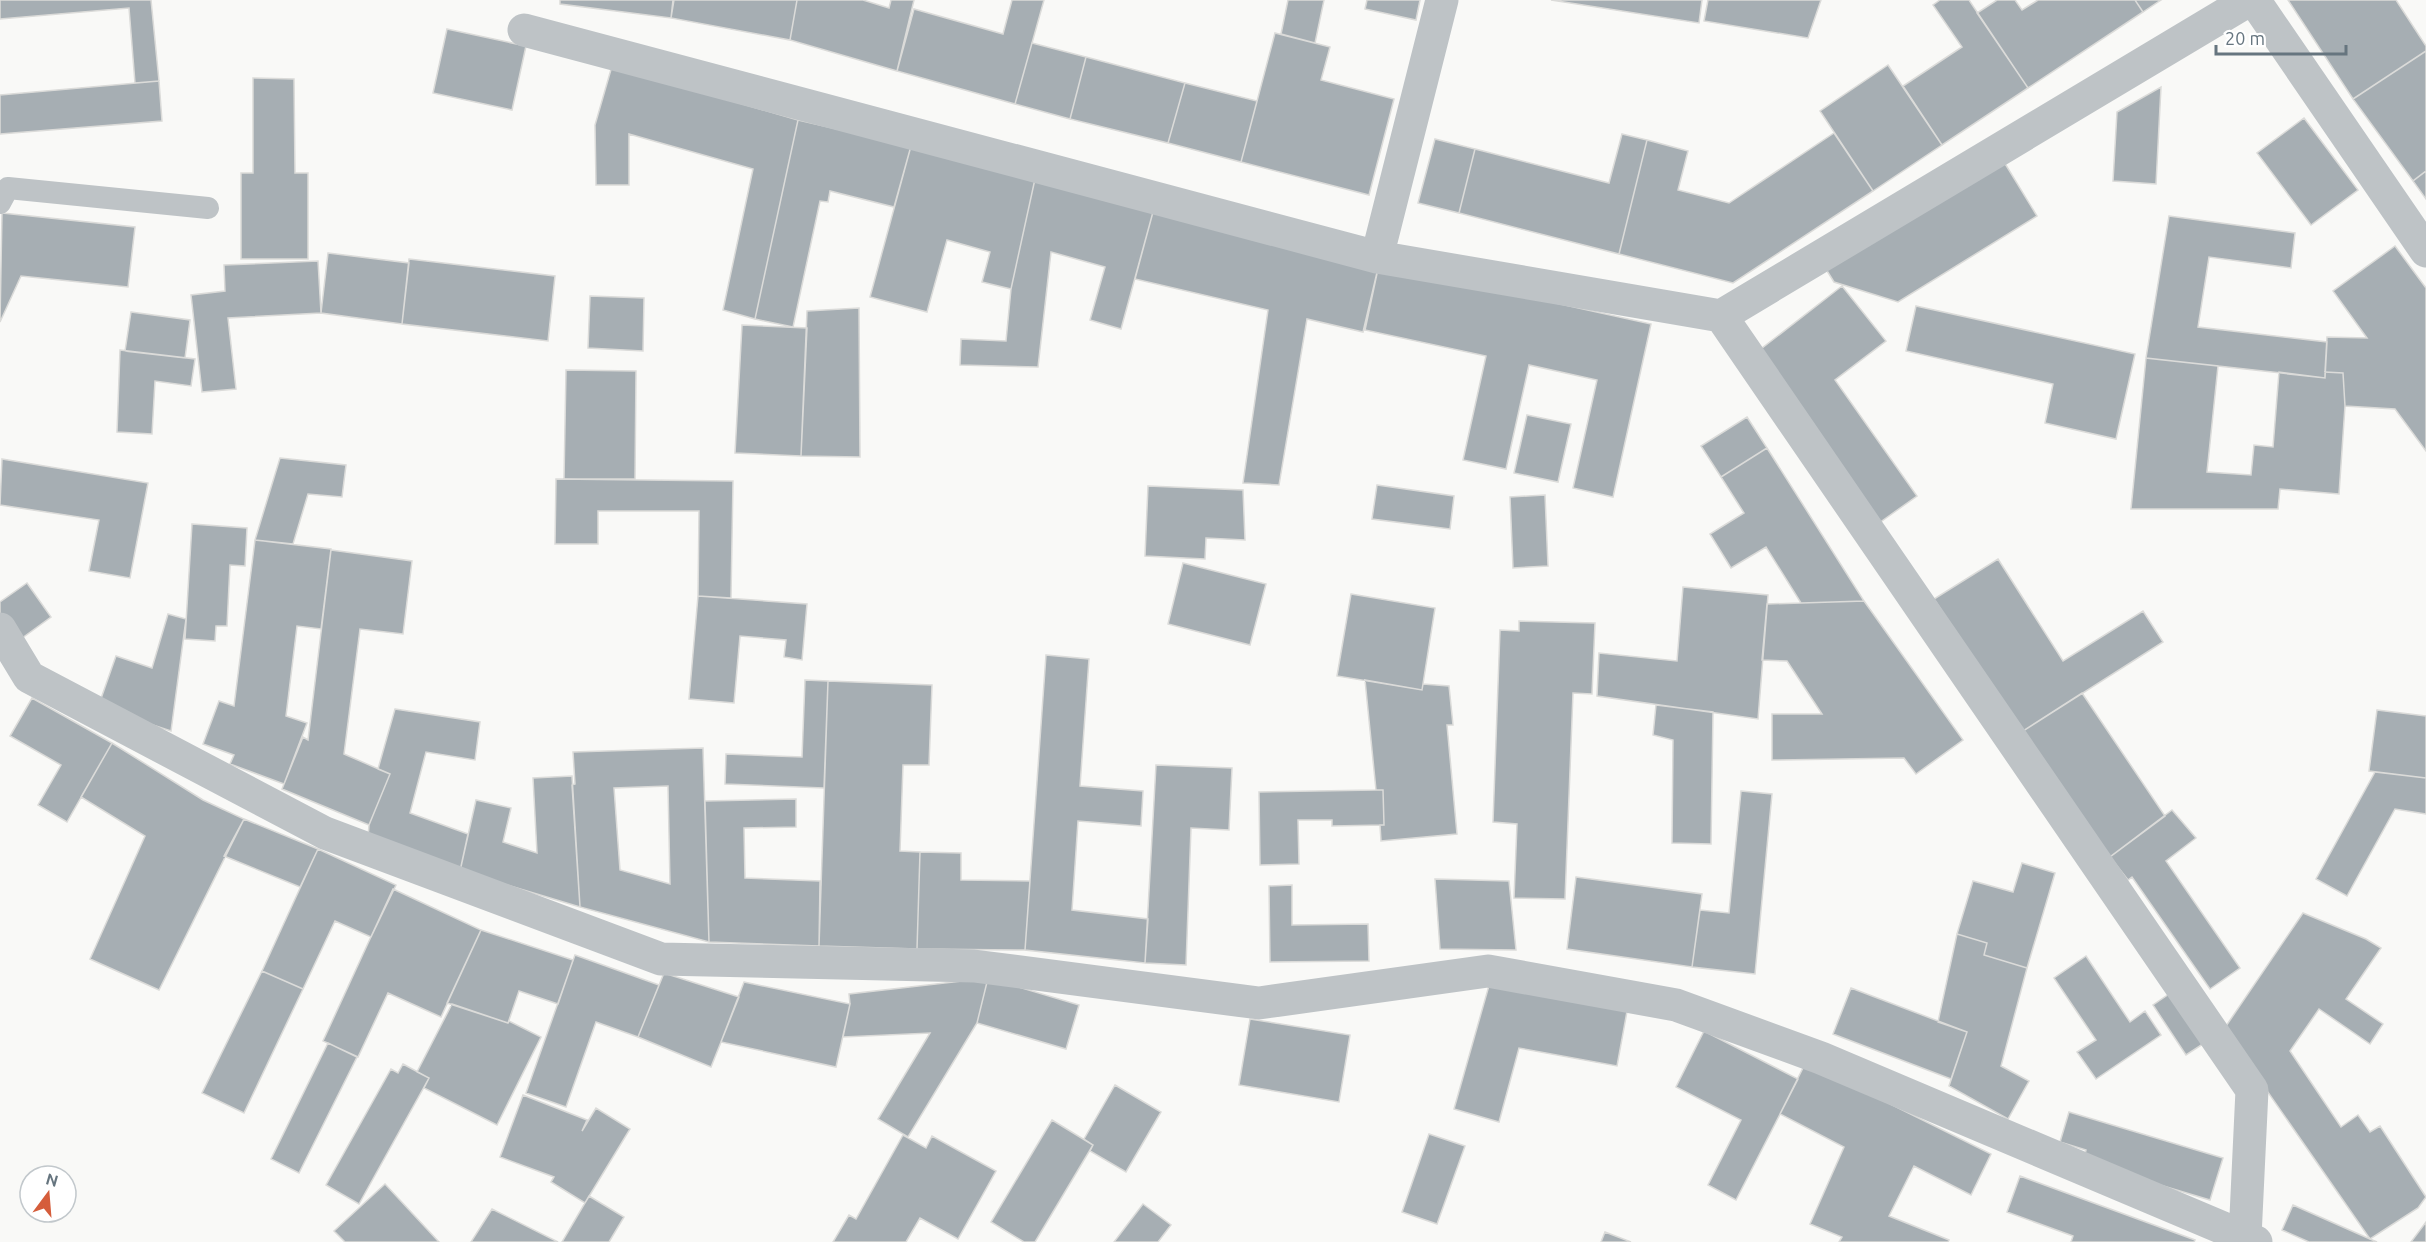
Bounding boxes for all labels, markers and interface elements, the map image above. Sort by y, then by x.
scale bar [2216,18,2346,56]
text: 20 m [2225,28,2265,48]
north arrow [18,1164,78,1224]
text: N [44,1169,60,1190]

